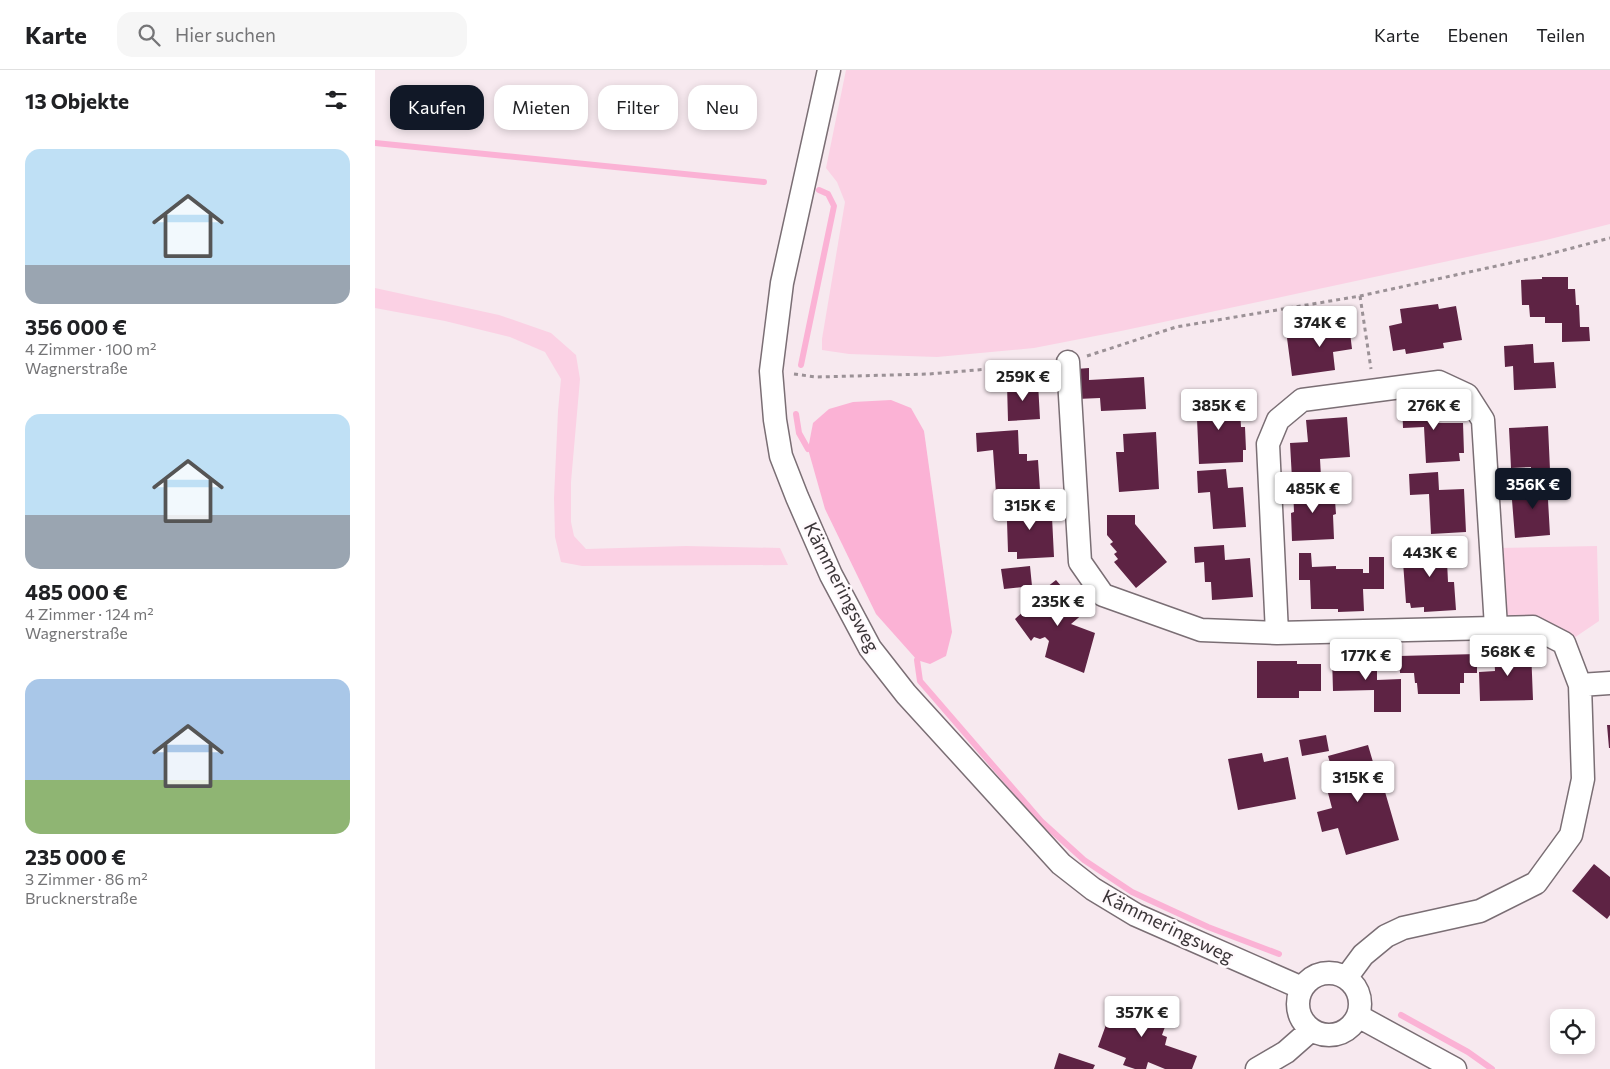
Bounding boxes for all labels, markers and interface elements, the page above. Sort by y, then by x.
search box [117,12,467,57]
text: Karte [25,20,87,49]
icon: search [135,21,163,49]
text: Hier suchen [175,23,276,46]
text: Karte [1374,24,1419,46]
text: Ebenen [1447,24,1508,46]
text: Teilen [1536,24,1585,46]
chip: Kaufen [390,85,484,130]
chip: Mieten [494,85,588,130]
chip: Filter [598,85,678,130]
chip: Neu [688,85,757,130]
icon: filters [322,86,350,114]
text: 13 Objekte [25,88,129,113]
icon: home [143,181,233,271]
pin: 374K € [1279,306,1361,348]
text: 374K € [1294,312,1346,331]
text: 356 000 € [25,314,127,339]
text: 4 Zimmer · 100 m² [25,339,156,358]
text: Wagnerstraße [25,358,128,377]
pin: 259K € [982,360,1064,402]
text: 259K € [996,366,1050,385]
pin: 385K € [1178,388,1260,431]
pin: 276K € [1393,388,1475,431]
text: 385K € [1192,395,1246,414]
text: 276K € [1407,395,1461,414]
icon: home [143,446,233,536]
pin: 356K € [1492,468,1574,510]
pin: 485K € [1272,472,1354,514]
text: 356K € [1506,474,1560,493]
text: 485K € [1286,478,1340,497]
pin: 315K € [989,488,1071,531]
text: 315K € [1004,495,1056,514]
street label: Kämmeringsweg [800,518,885,656]
pin: 443K € [1389,536,1471,578]
text: 443K € [1403,542,1457,561]
text: 485 000 € [25,579,128,604]
pin: 235K € [1017,584,1099,627]
text: 235K € [1031,591,1085,610]
text: 4 Zimmer · 124 m² [25,604,154,623]
text: Wagnerstraße [25,623,128,642]
pin: 568K € [1467,634,1549,677]
pin: 177K € [1325,638,1407,681]
text: 568K € [1481,641,1535,660]
text: 177K € [1341,645,1391,664]
icon: home [143,711,233,801]
pin: 315K € [1317,760,1399,803]
text: 315K € [1332,767,1384,786]
text: 235 000 € [25,844,126,869]
text: 3 Zimmer · 86 m² [25,869,148,888]
street label: Kämmeringsweg [1099,884,1238,967]
text: Brucknerstraße [25,888,138,907]
pin: 357K € [1101,996,1183,1038]
text: 357K € [1116,1002,1168,1021]
map controls [1550,1009,1595,1054]
button: locate [1550,1009,1595,1054]

